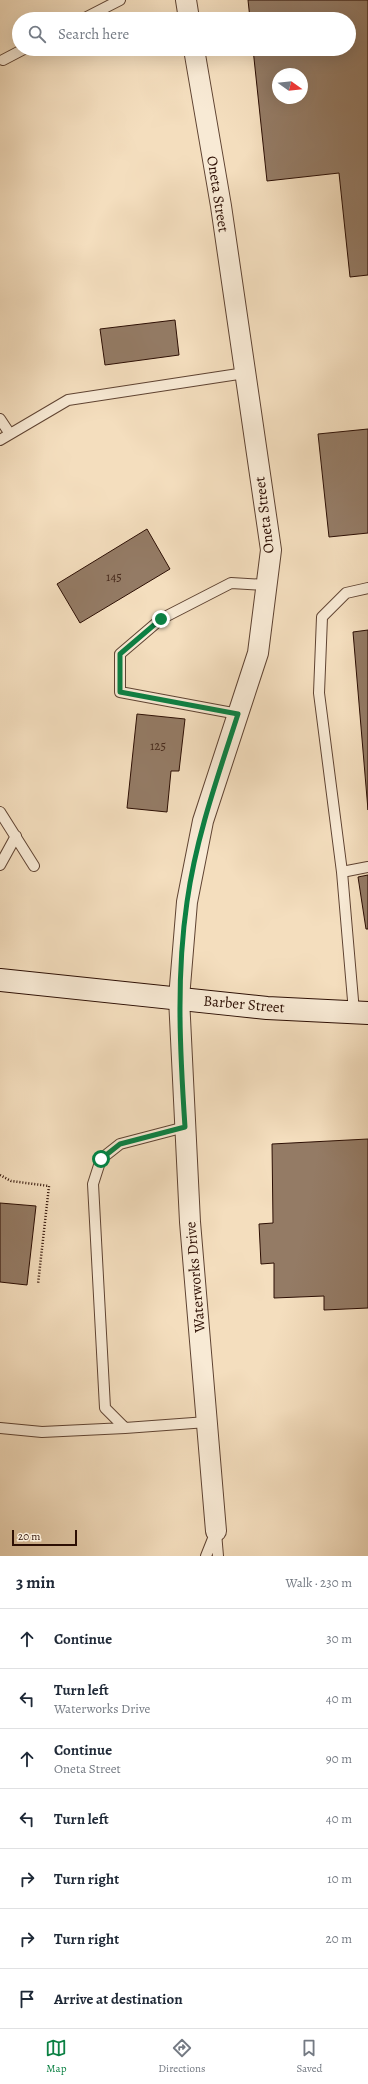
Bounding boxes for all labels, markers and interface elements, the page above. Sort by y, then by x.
search box [12,12,356,56]
icon: search [26,23,48,45]
text: Search here [58,24,129,44]
north arrow [272,68,308,104]
street label: Oneta Street [202,154,234,234]
street label: Oneta Street [249,475,279,554]
house number: 145 [106,568,122,585]
route end [152,610,170,628]
house number: 125 [150,737,166,754]
street label: Barber Street [202,990,286,1018]
route start [92,1150,110,1168]
street label: Waterworks Drive [180,1221,210,1334]
scale bar [12,1528,77,1547]
text: 20 m [18,1529,40,1544]
text: 3 min [16,1571,55,1594]
text: Walk · 230 m [286,1574,352,1591]
icon: ahead [16,1628,38,1650]
text: Continue [54,1629,112,1649]
text: 30 m [326,1630,352,1647]
text: Turn left [54,1680,109,1700]
icon: left [16,1688,38,1710]
text: 40 m [326,1690,352,1707]
text: Waterworks Drive [54,1700,150,1717]
text: Continue [54,1740,112,1760]
icon: ahead [16,1748,38,1770]
text: 90 m [326,1750,352,1767]
text: Oneta Street [54,1760,121,1777]
icon: left [16,1808,38,1830]
text: Turn left [54,1809,109,1829]
text: 40 m [326,1810,352,1827]
icon: right [16,1868,38,1890]
text: Turn right [54,1869,119,1889]
text: 10 m [327,1870,352,1887]
icon: right [16,1928,38,1950]
text: Turn right [54,1929,119,1949]
text: 20 m [326,1930,352,1947]
icon: arrive [16,1988,38,2010]
text: Arrive at destination [54,1989,183,2009]
tab: Map [45,2037,67,2076]
tab: Directions [158,2037,206,2076]
tab: Saved [296,2037,323,2076]

